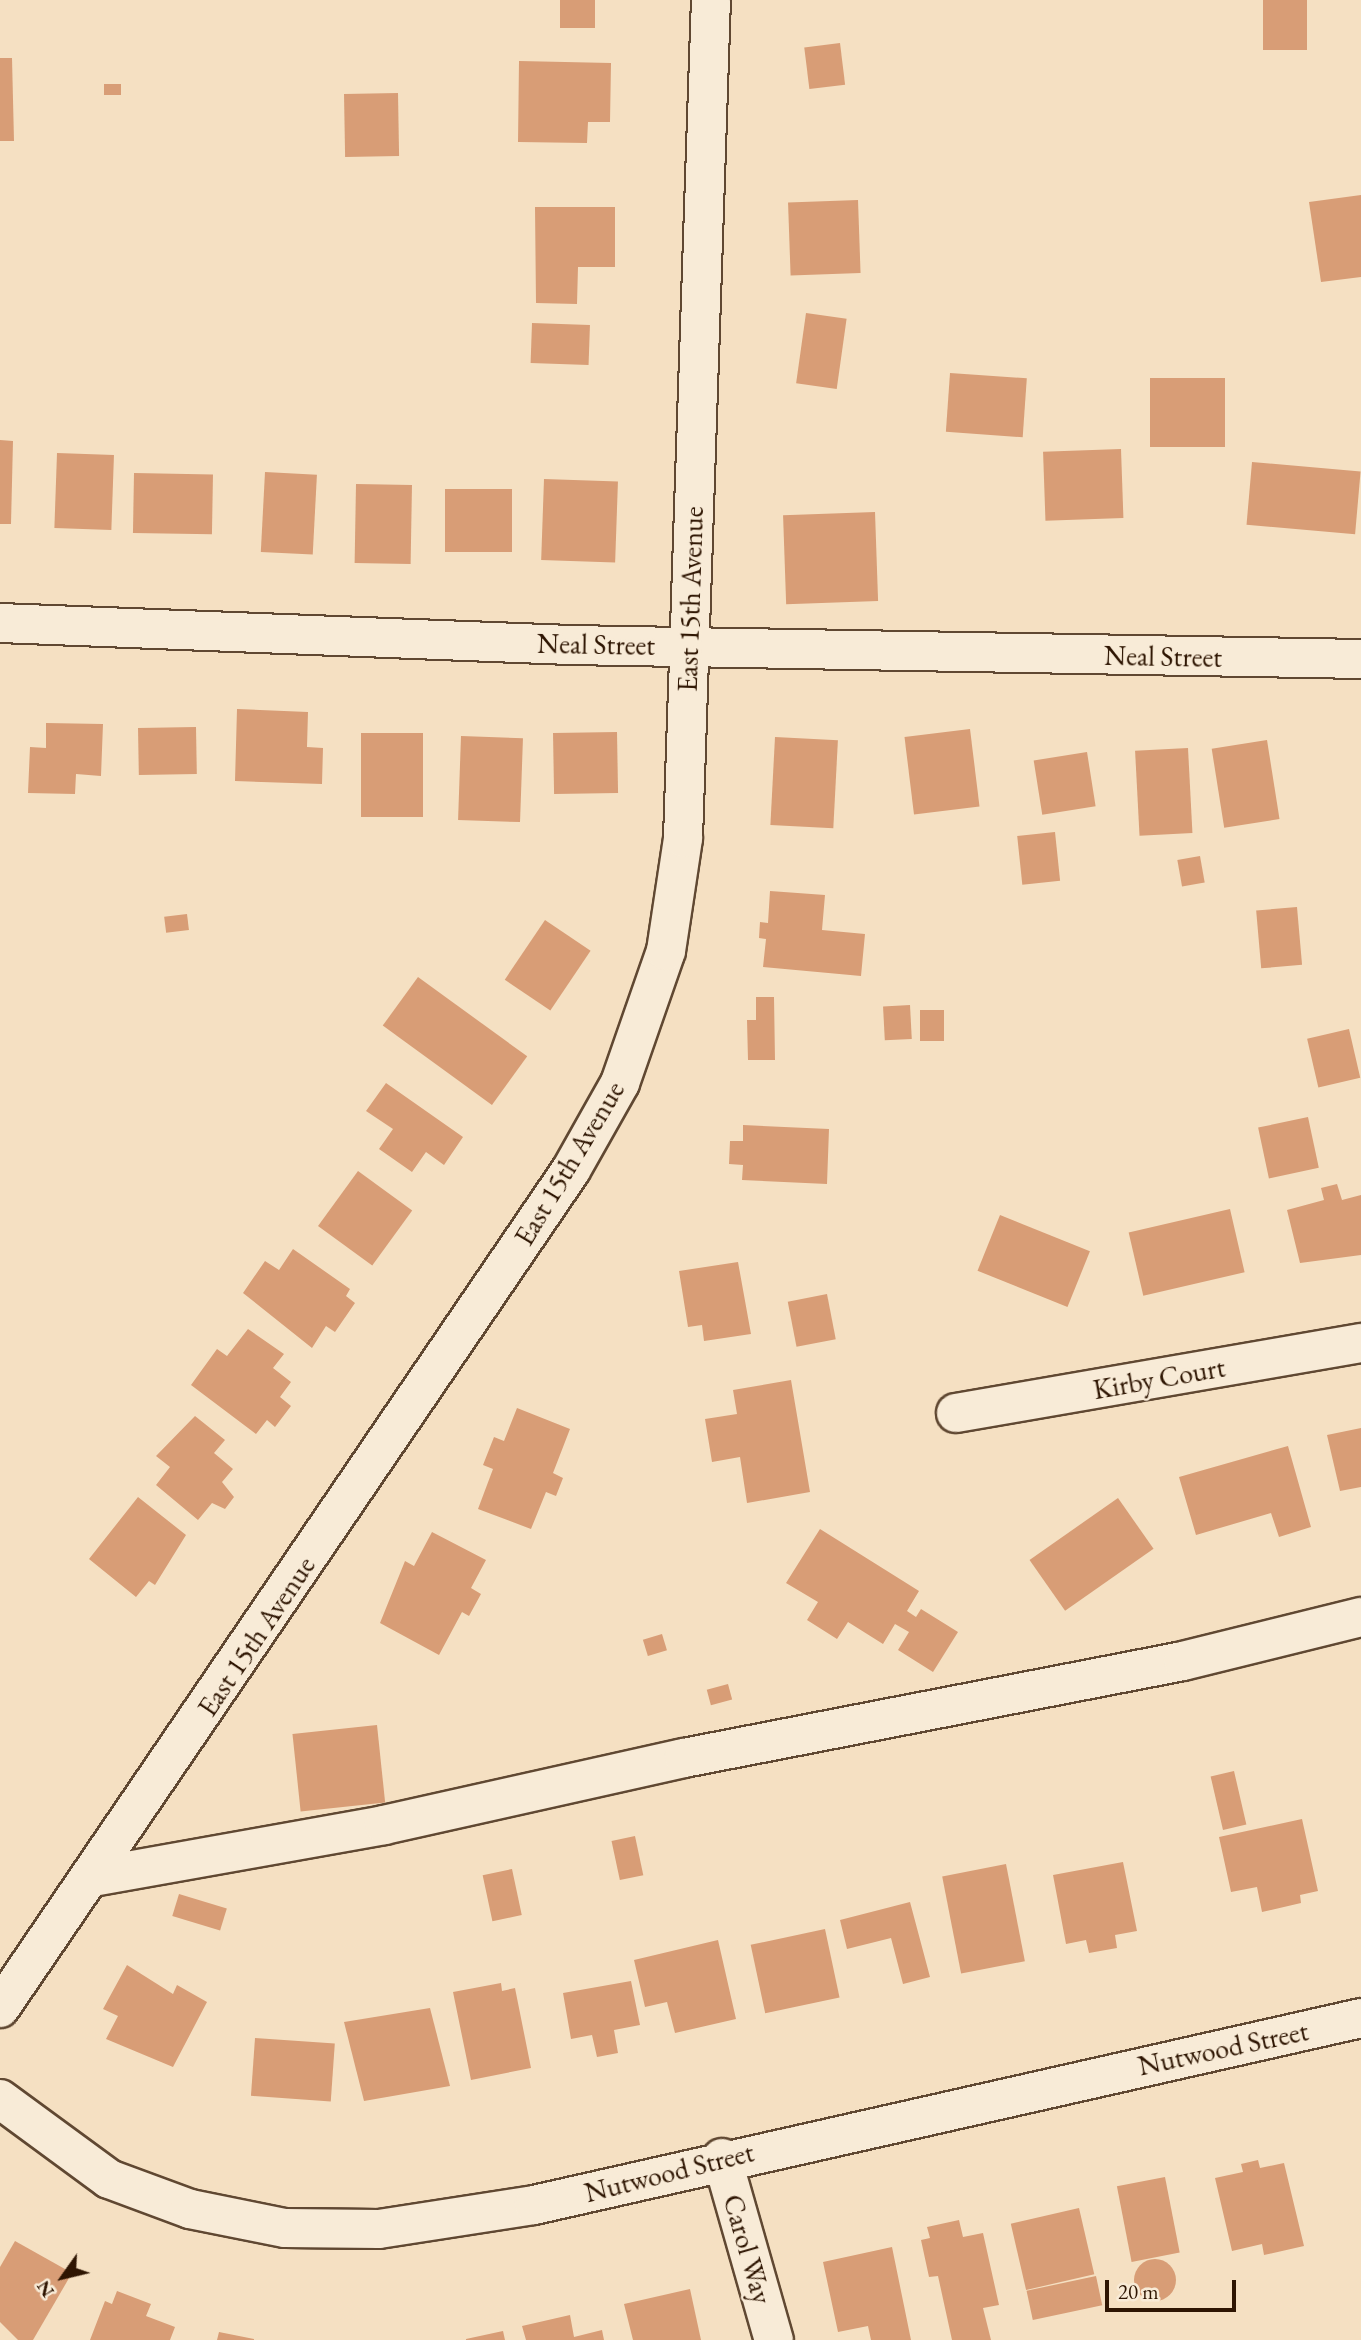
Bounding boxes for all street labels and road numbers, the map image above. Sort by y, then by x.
street label: East 15th Avenue [670,506,710,692]
street label: Neal Street [537,626,655,662]
street label: Neal Street [1104,638,1222,674]
street label: East 15th Avenue [507,1075,631,1251]
street label: Kirby Court [1090,1350,1228,1406]
street label: East 15th Avenue [190,1550,322,1722]
street label: Nutwood Street [1135,2014,1311,2082]
street label: Nutwood Street [581,2135,757,2209]
street label: Carol Way [716,2190,780,2308]

